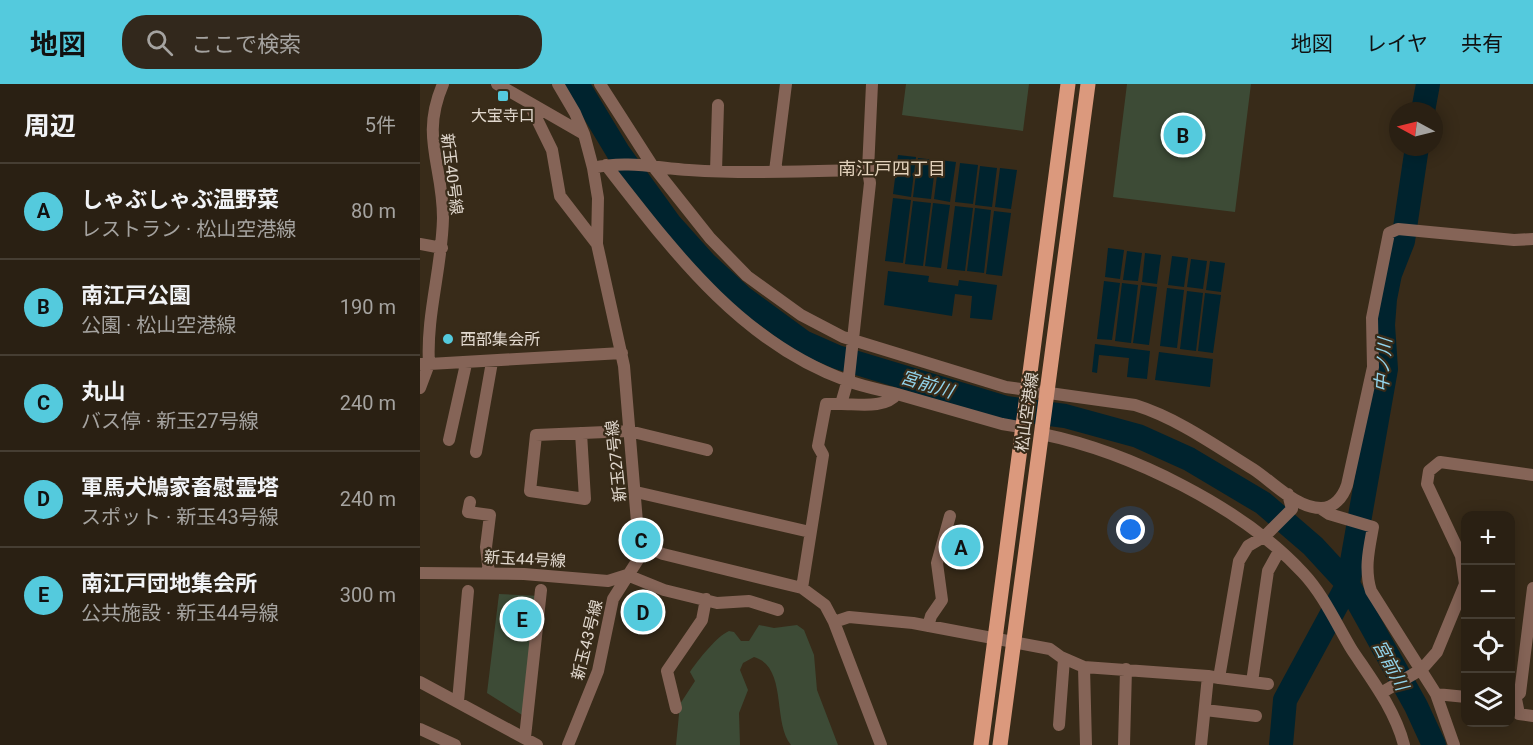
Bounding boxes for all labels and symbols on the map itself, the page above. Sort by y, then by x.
marker: 大宝寺口 [496,89,510,103]
north arrow [1389,102,1443,156]
place label: 大宝寺口 [471,106,535,125]
pin: B [1164,112,1203,158]
street label: 新玉40号線 [438,132,466,216]
district label: 南江戸四丁目 [838,158,946,179]
place label: 西部集会所 [460,330,540,349]
marker: 西部集会所 [441,332,455,346]
water label: 中ノ川 [1371,335,1395,393]
water label: 宮前川 [898,366,958,403]
street label: 松山空港線 [1012,371,1042,453]
street label: 新玉27号線 [602,419,630,503]
your location [1116,515,1145,544]
pin: C [622,518,660,562]
pin: A [942,524,980,570]
street label: 新玉44号線 [484,547,566,571]
pin: D [624,590,662,634]
pin: E [502,596,542,642]
street label: 新玉43号線 [568,598,606,682]
water label: 宮前川 [1369,636,1414,696]

